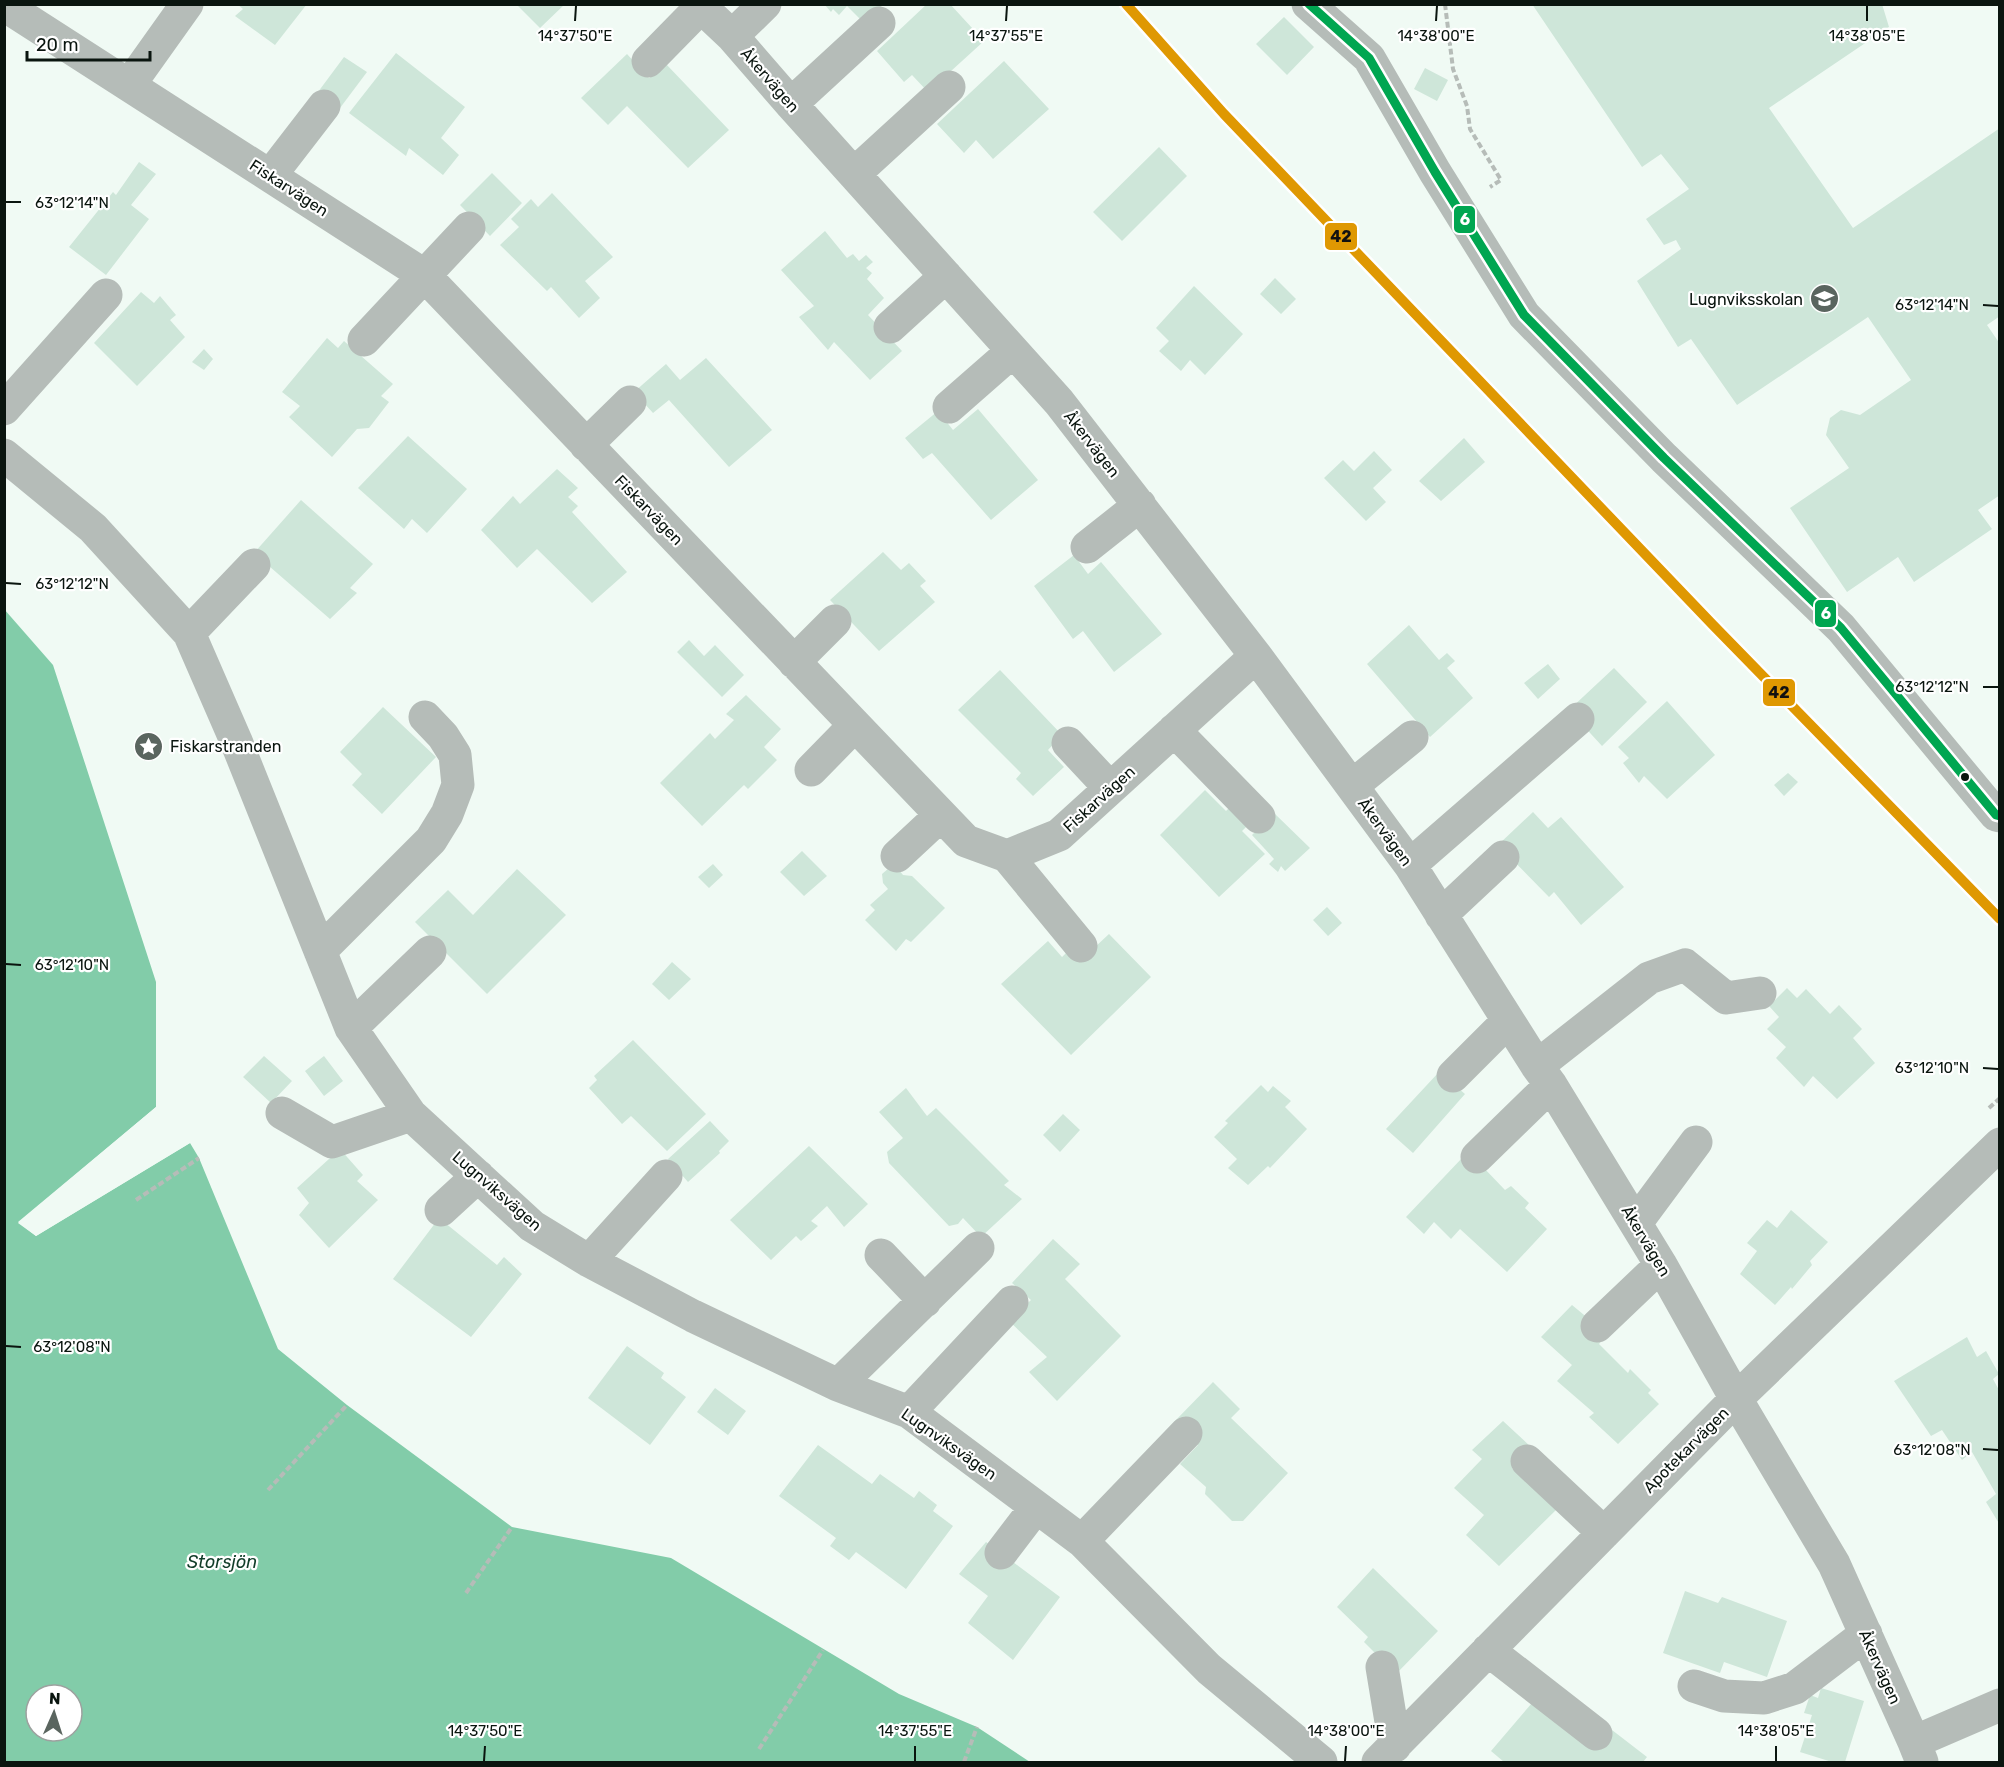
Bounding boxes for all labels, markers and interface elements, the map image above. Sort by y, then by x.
scale bar [27,24,150,62]
text: 14°37'50"E [538,27,612,45]
text: 14°37'55"E [969,27,1043,45]
text: 14°38'00"E [1397,27,1475,45]
text: 14°38'05"E [1829,27,1905,45]
text: 20 m [36,34,78,56]
street label: Åkervägen [737,44,803,116]
street label: Fiskarvägen [246,156,332,220]
text: 63°12'14"N [35,194,109,212]
line badge: 6 [1453,205,1476,234]
text: 6 [1460,210,1470,229]
line badge: 42 [1324,222,1358,251]
text: 42 [1330,227,1352,246]
school or university icon: Lugnviksskolan [1808,283,1840,315]
place label: Lugnviksskolan [1689,290,1803,309]
text: 63°12'14"N [1895,296,1969,314]
street label: Åkervägen [1060,407,1124,481]
street label: Fiskarvägen [611,471,687,549]
text: 63°12'12"N [35,575,109,593]
line badge: 6 [1814,599,1837,628]
text: 6 [1821,604,1831,623]
line badge: 42 [1762,678,1796,707]
text: 63°12'12"N [1895,678,1969,696]
text: 42 [1768,683,1790,702]
place icon: Fiskarstranden [133,730,165,762]
place label: Fiskarstranden [170,737,281,756]
street label: Fiskarvägen [1059,762,1139,836]
unlabelled marker [1959,771,1971,783]
street label: Åkervägen [1354,794,1416,870]
text: 63°12'10"N [35,956,109,974]
text: 63°12'10"N [1895,1059,1969,1077]
street label: Lugnviksvägen [449,1147,545,1235]
street label: Åkervägen [1617,1202,1675,1280]
text: 63°12'08"N [33,1338,111,1356]
street label: Apotekarvägen [1639,1403,1733,1497]
street label: Lugnviksvägen [898,1404,1000,1484]
text: 63°12'08"N [1893,1441,1971,1459]
water label: Storsjön [187,1551,257,1573]
street label: Åkervägen [1855,1627,1905,1707]
north arrow [24,1683,84,1743]
text: N [49,1689,61,1708]
text: 14°37'50"E [448,1722,522,1740]
text: 14°37'55"E [878,1722,952,1740]
text: 14°38'00"E [1307,1722,1385,1740]
text: 14°38'05"E [1738,1722,1814,1740]

